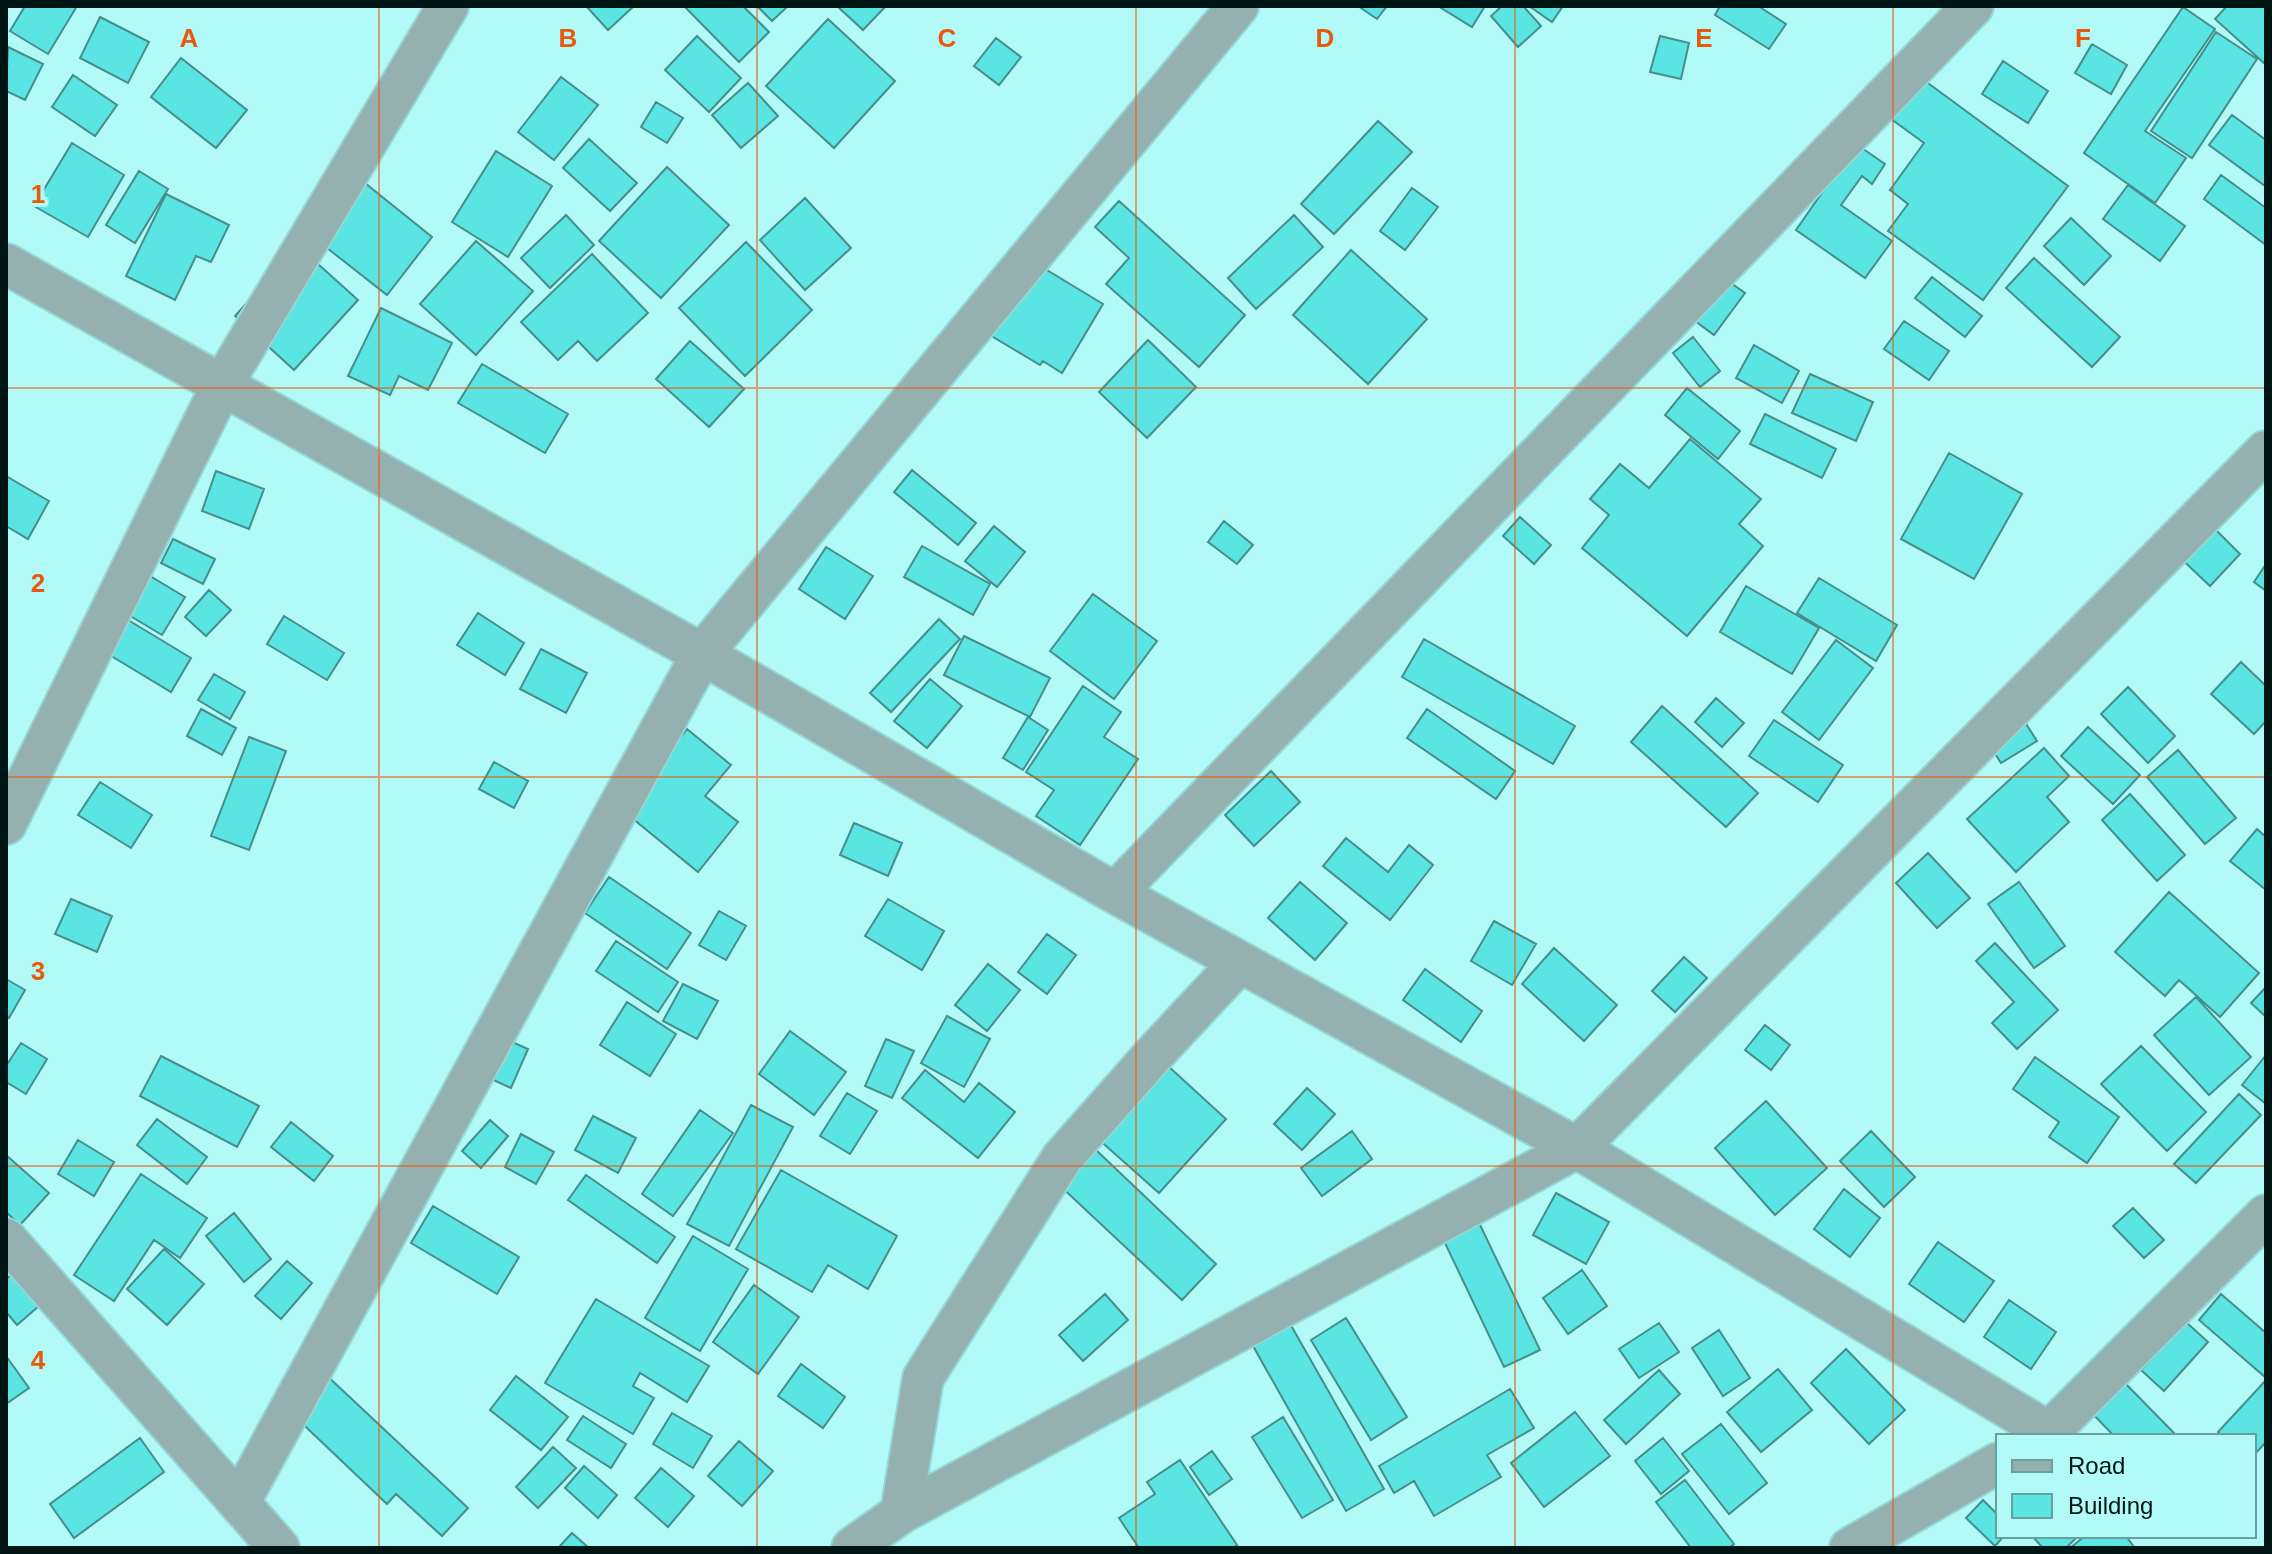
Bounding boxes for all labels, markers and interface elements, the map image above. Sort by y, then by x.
text: A [180,23,199,53]
text: B [559,23,577,53]
text: C [938,23,957,53]
text: D [1316,23,1334,53]
text: E [1695,23,1713,53]
text: F [2075,23,2091,53]
text: 1 [31,179,45,209]
text: 2 [31,568,45,598]
text: 3 [31,956,45,986]
text: 4 [31,1345,46,1375]
legend [1996,1434,2256,1538]
text: Road [2068,1452,2125,1479]
text: Building [2068,1492,2153,1519]

